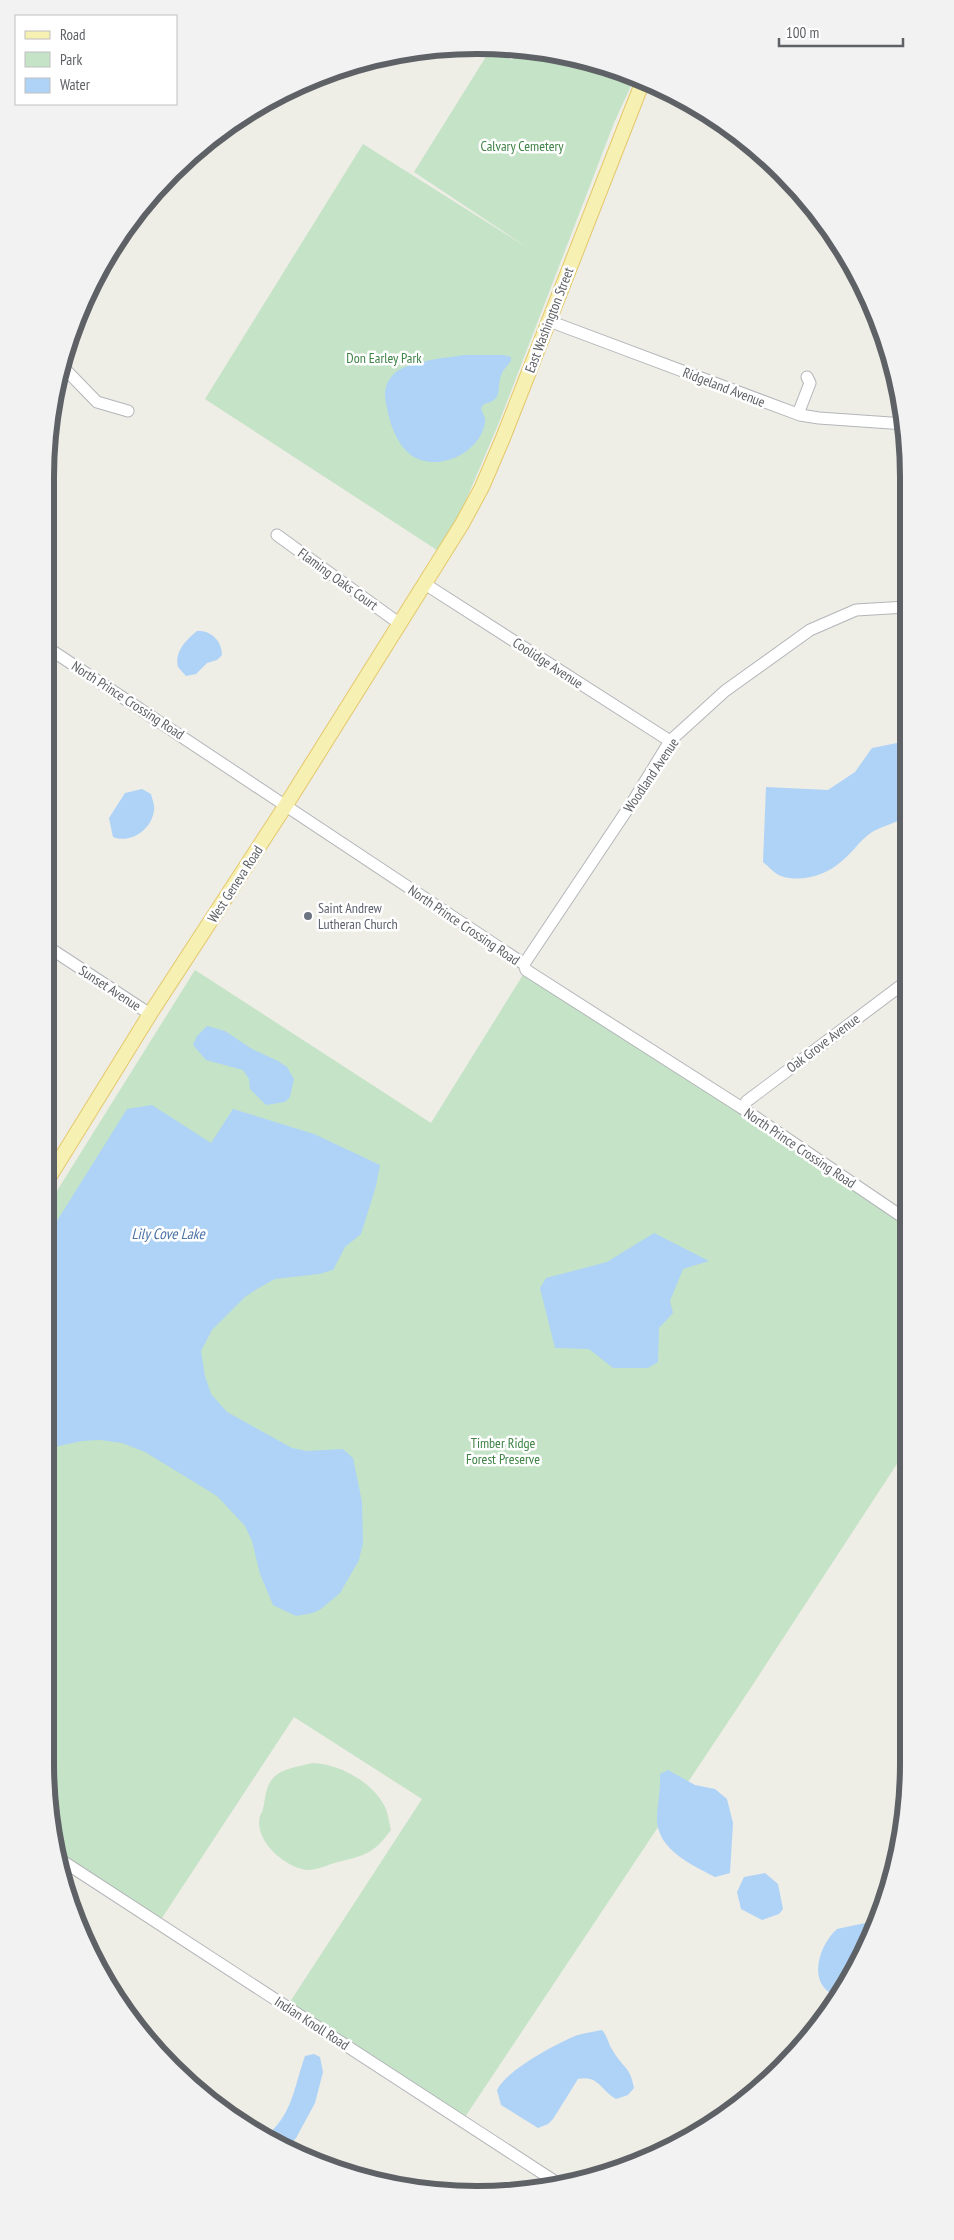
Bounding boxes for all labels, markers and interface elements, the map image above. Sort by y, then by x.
legend [15,15,178,105]
scale bar [779,15,903,47]
text: 100 m [786,23,819,42]
text: Road [60,25,86,44]
text: Park [60,50,82,69]
text: Water [60,75,91,94]
park label: Calvary Cemetery [480,137,564,155]
street label: East Washington Street [521,265,577,375]
park label: Don Earley Park [346,349,422,367]
street label: Ridgeland Avenue [680,363,768,411]
street label: Flaming Oaks Court [294,544,382,614]
street label: Coolidge Avenue [509,634,587,693]
street label: North Prince Crossing Road [68,657,188,743]
street label: Woodland Avenue [619,734,683,816]
street label: West Geneva Road [203,842,267,926]
street label: North Prince Crossing Road [405,881,523,969]
place label: Saint Andrew Lutheran Church [318,899,398,933]
marker: Saint Andrew Lutheran Church [302,910,314,922]
street label: Sunset Avenue [76,961,145,1015]
street label: Oak Grove Avenue [783,1009,863,1076]
street label: North Prince Crossing Road [741,1104,859,1192]
water label: Lily Cove Lake [131,1224,205,1243]
park label: Timber Ridge Forest Preserve [466,1434,540,1468]
street label: Indian Knoll Road [271,1992,353,2054]

